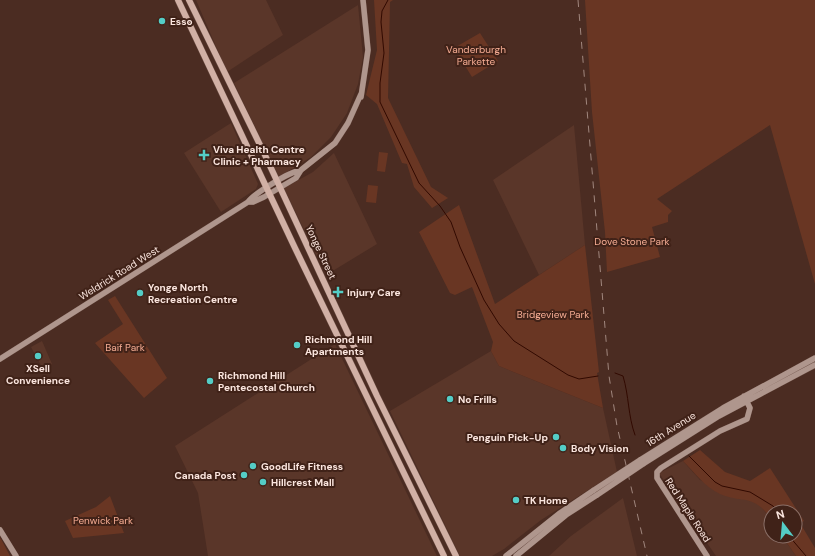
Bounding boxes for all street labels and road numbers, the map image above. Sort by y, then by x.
street label: Yonge Street [303,223,339,281]
street label: Weldrick Road West [76,243,162,303]
street label: 16th Avenue [644,409,698,449]
street label: Red Maple Road [662,475,714,545]

